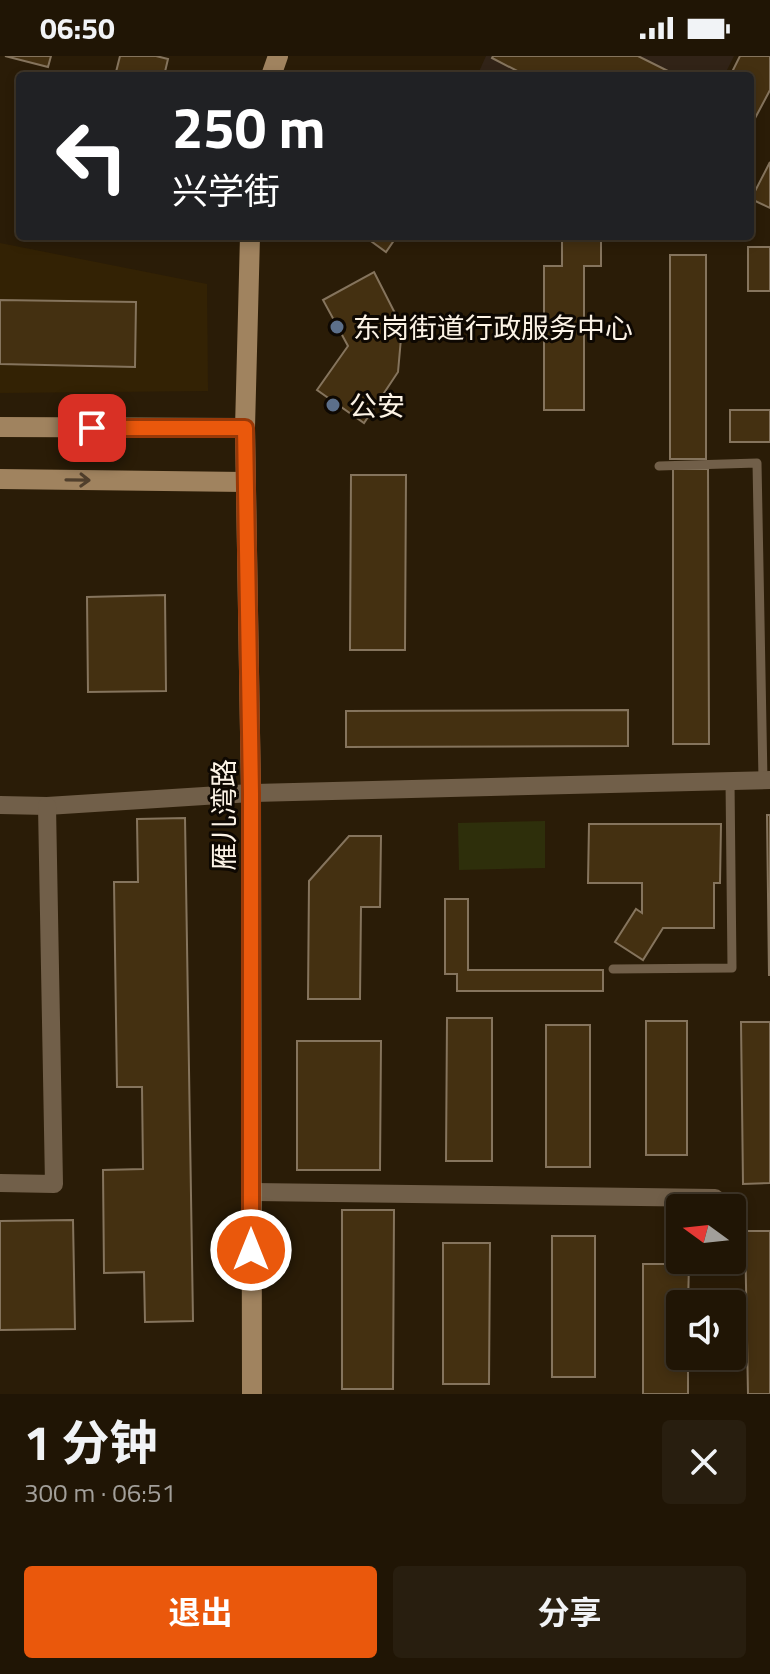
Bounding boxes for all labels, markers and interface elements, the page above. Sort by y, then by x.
text: 06:50 [40,5,115,51]
text: 250 m [172,85,325,170]
icon: left [40,104,144,208]
text: 兴学街 [172,163,280,218]
place label: 东岗街道行政服务中心 [353,306,633,349]
marker: 东岗街道行政服务中心 [328,318,346,336]
place label: 公安 [349,384,405,427]
pin [58,394,126,462]
marker: 公安 [324,396,342,414]
icon: arrive [70,406,114,450]
one-way arrow [64,472,91,488]
street label: 雁儿湾路 [202,759,245,871]
north arrow [666,1194,746,1274]
map controls [666,1194,746,1370]
position arrow [209,1208,293,1292]
button: sound [666,1290,746,1370]
text: 1 分钟 [24,1406,157,1479]
button: close [662,1420,746,1504]
text: 300 m · 06:51 [24,1473,176,1512]
button: 退出 [24,1566,377,1658]
button: 分享 [393,1566,746,1658]

